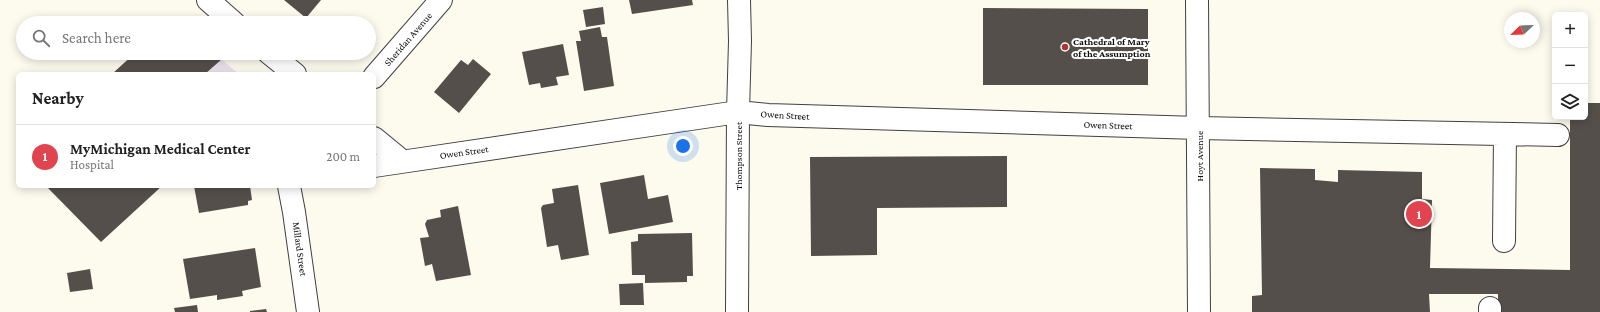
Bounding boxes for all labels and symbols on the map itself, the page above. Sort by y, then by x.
street label: Sheridan Avenue [382,10,435,68]
north arrow [1504,12,1540,48]
place label: Cathedral of Mary of the Assumption [1073,36,1151,59]
marker: Cathedral of Mary of the Assumption [1060,42,1070,52]
street label: Owen Street [760,108,810,122]
street label: Owen Street [1083,119,1133,131]
street label: Thompson Street [733,121,744,190]
street label: Hoyt Avenue [1194,130,1205,181]
your location [673,136,693,156]
street label: Owen Street [439,143,490,161]
pin: 1 [1406,199,1432,229]
street label: Millard Street [291,221,309,278]

